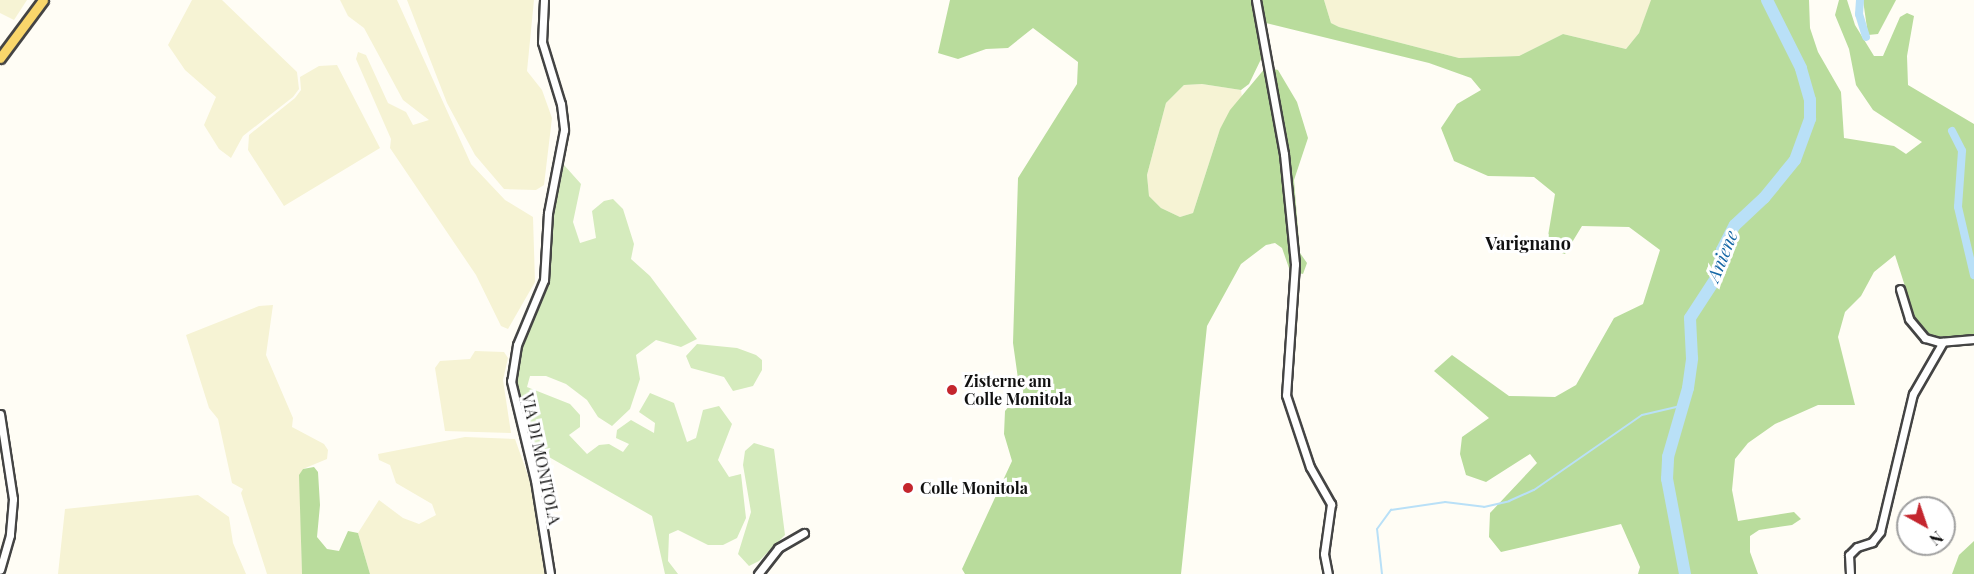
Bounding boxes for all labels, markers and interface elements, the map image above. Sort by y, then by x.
water label: Aniene [1702,227,1742,285]
district label: Varignano [1485,232,1571,254]
place label: Zisterne am Colle Monitola [964,371,1072,409]
marker: Zisterne am Colle Monitola [945,383,959,397]
street label: VIA DI MONITOLA [518,392,564,526]
place label: Colle Monitola [920,478,1028,498]
marker: Colle Monitola [901,481,915,495]
north arrow [1896,496,1956,556]
text: N [1925,527,1948,550]

